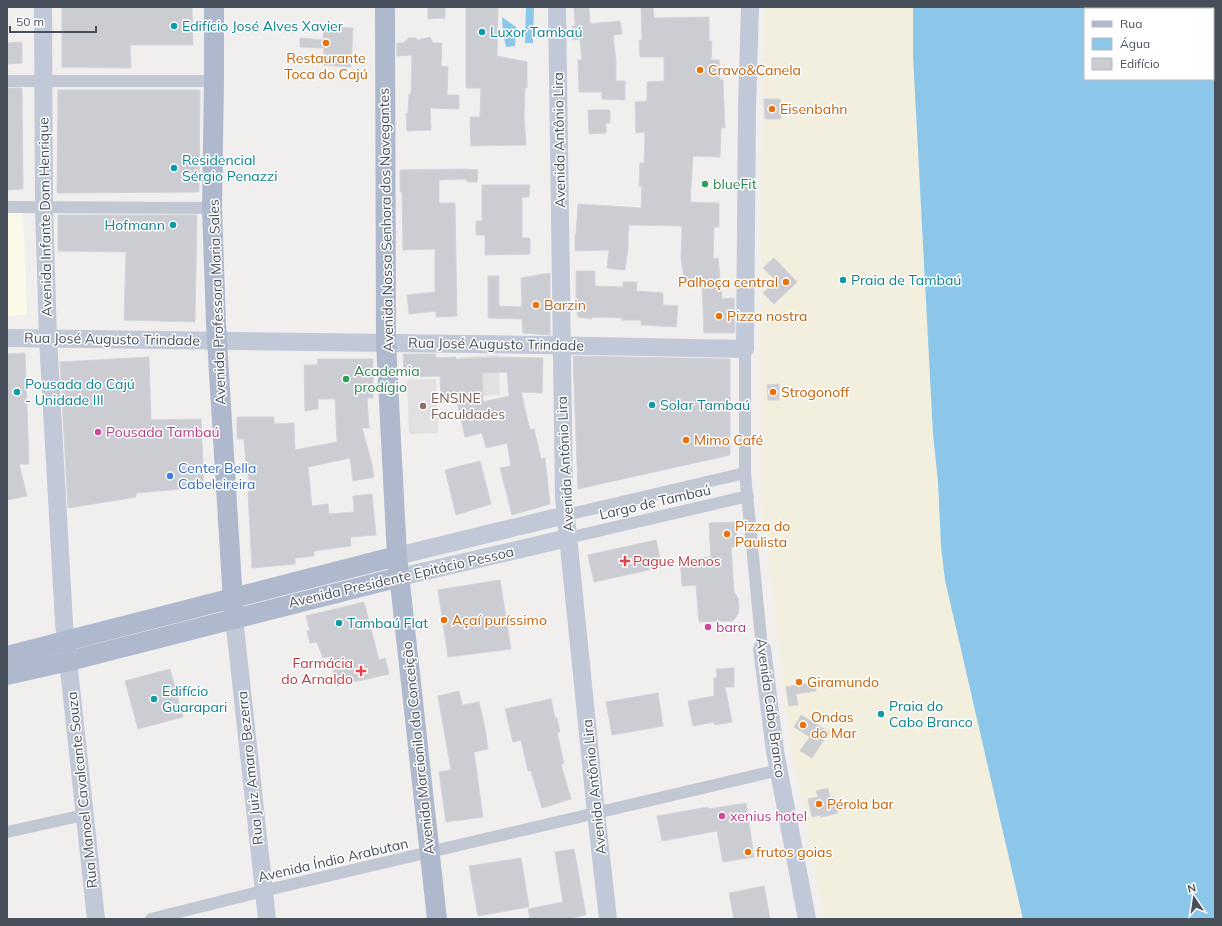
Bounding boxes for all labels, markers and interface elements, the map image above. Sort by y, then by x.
scale bar [10,8,96,34]
legend [1084,8,1214,80]
text: 50 m [16,14,44,29]
text: Rua [1120,16,1142,31]
place label: Edifício José Alves Xavier [182,17,344,35]
marker: Edifício José Alves Xavier [169,21,179,31]
place label: Luxor Tambaú [490,23,583,41]
marker: Luxor Tambaú [477,27,487,37]
text: Água [1120,36,1150,51]
marker: Restaurante Toca do Cajú [321,38,331,48]
place label: Restaurante Toca do Cajú [284,49,368,83]
text: Edifício [1120,56,1160,71]
place label: Cravo&Canela [708,61,801,79]
marker: Cravo&Canela [695,65,705,75]
street label: Avenida Antônio Lira [549,72,569,208]
street label: Avenida Nossa Senhora dos Navegantes [375,88,397,352]
place label: Eisenbahn [780,100,848,118]
marker: Eisenbahn [767,104,777,114]
street label: Avenida Infante Dom Henrique [34,117,56,317]
place label: Residencial Sérgio Penazzi [182,151,278,185]
marker: Residencial Sérgio Penazzi [169,163,179,173]
place label: blueFit [713,175,757,193]
marker: blueFit [700,179,710,189]
street label: Avenida Professora Maria Sales [204,199,230,405]
place label: Hofmann [105,216,165,234]
marker: Hofmann [168,220,178,230]
place label: Praia de Tambaú [851,271,961,289]
place label: Palhoça central [678,273,778,291]
marker: Praia de Tambaú [838,275,848,285]
marker: Palhoça central [781,277,791,287]
place label: Barzin [544,296,586,314]
marker: Barzin [531,300,541,310]
place label: Pizza nostra [727,307,807,325]
marker: Pizza nostra [714,311,724,321]
street label: Rua José Augusto Trindade [24,328,200,350]
street label: Rua José Augusto Trindade [408,333,584,355]
place label: Academia prodígio [354,362,420,396]
marker: Academia prodígio [341,374,351,384]
place label: Pousada do Cajú - Unidade III [25,375,135,409]
place label: Strogonoff [781,383,850,401]
marker: Pousada do Cajú - Unidade III [12,387,22,397]
marker: Strogonoff [768,387,778,397]
place label: ENSINE Faculdades [431,389,505,423]
street label: Avenida Antônio Lira [552,396,578,532]
place label: Solar Tambaú [660,396,750,414]
marker: Solar Tambaú [647,400,657,410]
marker: ENSINE Faculdades [418,401,428,411]
place label: Pousada Tambaú [106,423,220,441]
marker: Pousada Tambaú [93,427,103,437]
place label: Mimo Café [694,431,763,449]
marker: Mimo Café [681,435,691,445]
place label: Center Bella Cabeleireira [178,459,256,493]
marker: Center Bella Cabeleireira [165,471,175,481]
street label: Largo de Tambaú [598,480,712,524]
place label: Pizza do Paulista [735,517,790,551]
marker: Pizza do Paulista [722,529,732,539]
street label: Avenida Presidente Epitácio Pessoa [286,542,516,612]
place label: Pague Menos [633,552,721,570]
marker: Pague Menos [620,556,630,566]
place label: Açaí puríssimo [452,611,547,629]
place label: Tambaú Flat [347,614,428,632]
marker: Açaí puríssimo [439,615,449,625]
marker: Tambaú Flat [334,618,344,628]
place label: bara [716,618,746,636]
marker: bara [703,622,713,632]
street label: Avenida Cabo Branco [752,637,790,779]
street label: Avenida Marcionila da Conceição [398,641,438,855]
place label: Farmácia do Arnaldo [281,654,353,688]
marker: Farmácia do Arnaldo [356,666,366,676]
place label: Giramundo [807,673,879,691]
marker: Giramundo [794,677,804,687]
place label: Edifício Guarapari [162,682,227,716]
street label: Rua Juiz Amaro Bezerra [233,690,267,846]
street label: Rua Manoel Cavalcante Souza [63,691,101,889]
marker: Edifício Guarapari [149,694,159,704]
place label: Praia do Cabo Branco [889,697,973,731]
place label: Ondas do Mar [811,708,857,742]
marker: Praia do Cabo Branco [876,709,886,719]
street label: Avenida Antônio Lira [578,719,610,855]
marker: Ondas do Mar [798,720,808,730]
place label: Pérola bar [827,795,895,813]
marker: Pérola bar [814,799,824,809]
place label: xenius hotel [730,807,807,825]
marker: xenius hotel [717,811,727,821]
street label: Avenida Índio Arabutan [256,834,410,886]
place label: frutos goias [756,843,832,861]
marker: frutos goias [743,847,753,857]
north arrow [1174,878,1214,918]
text: N [1186,881,1197,896]

